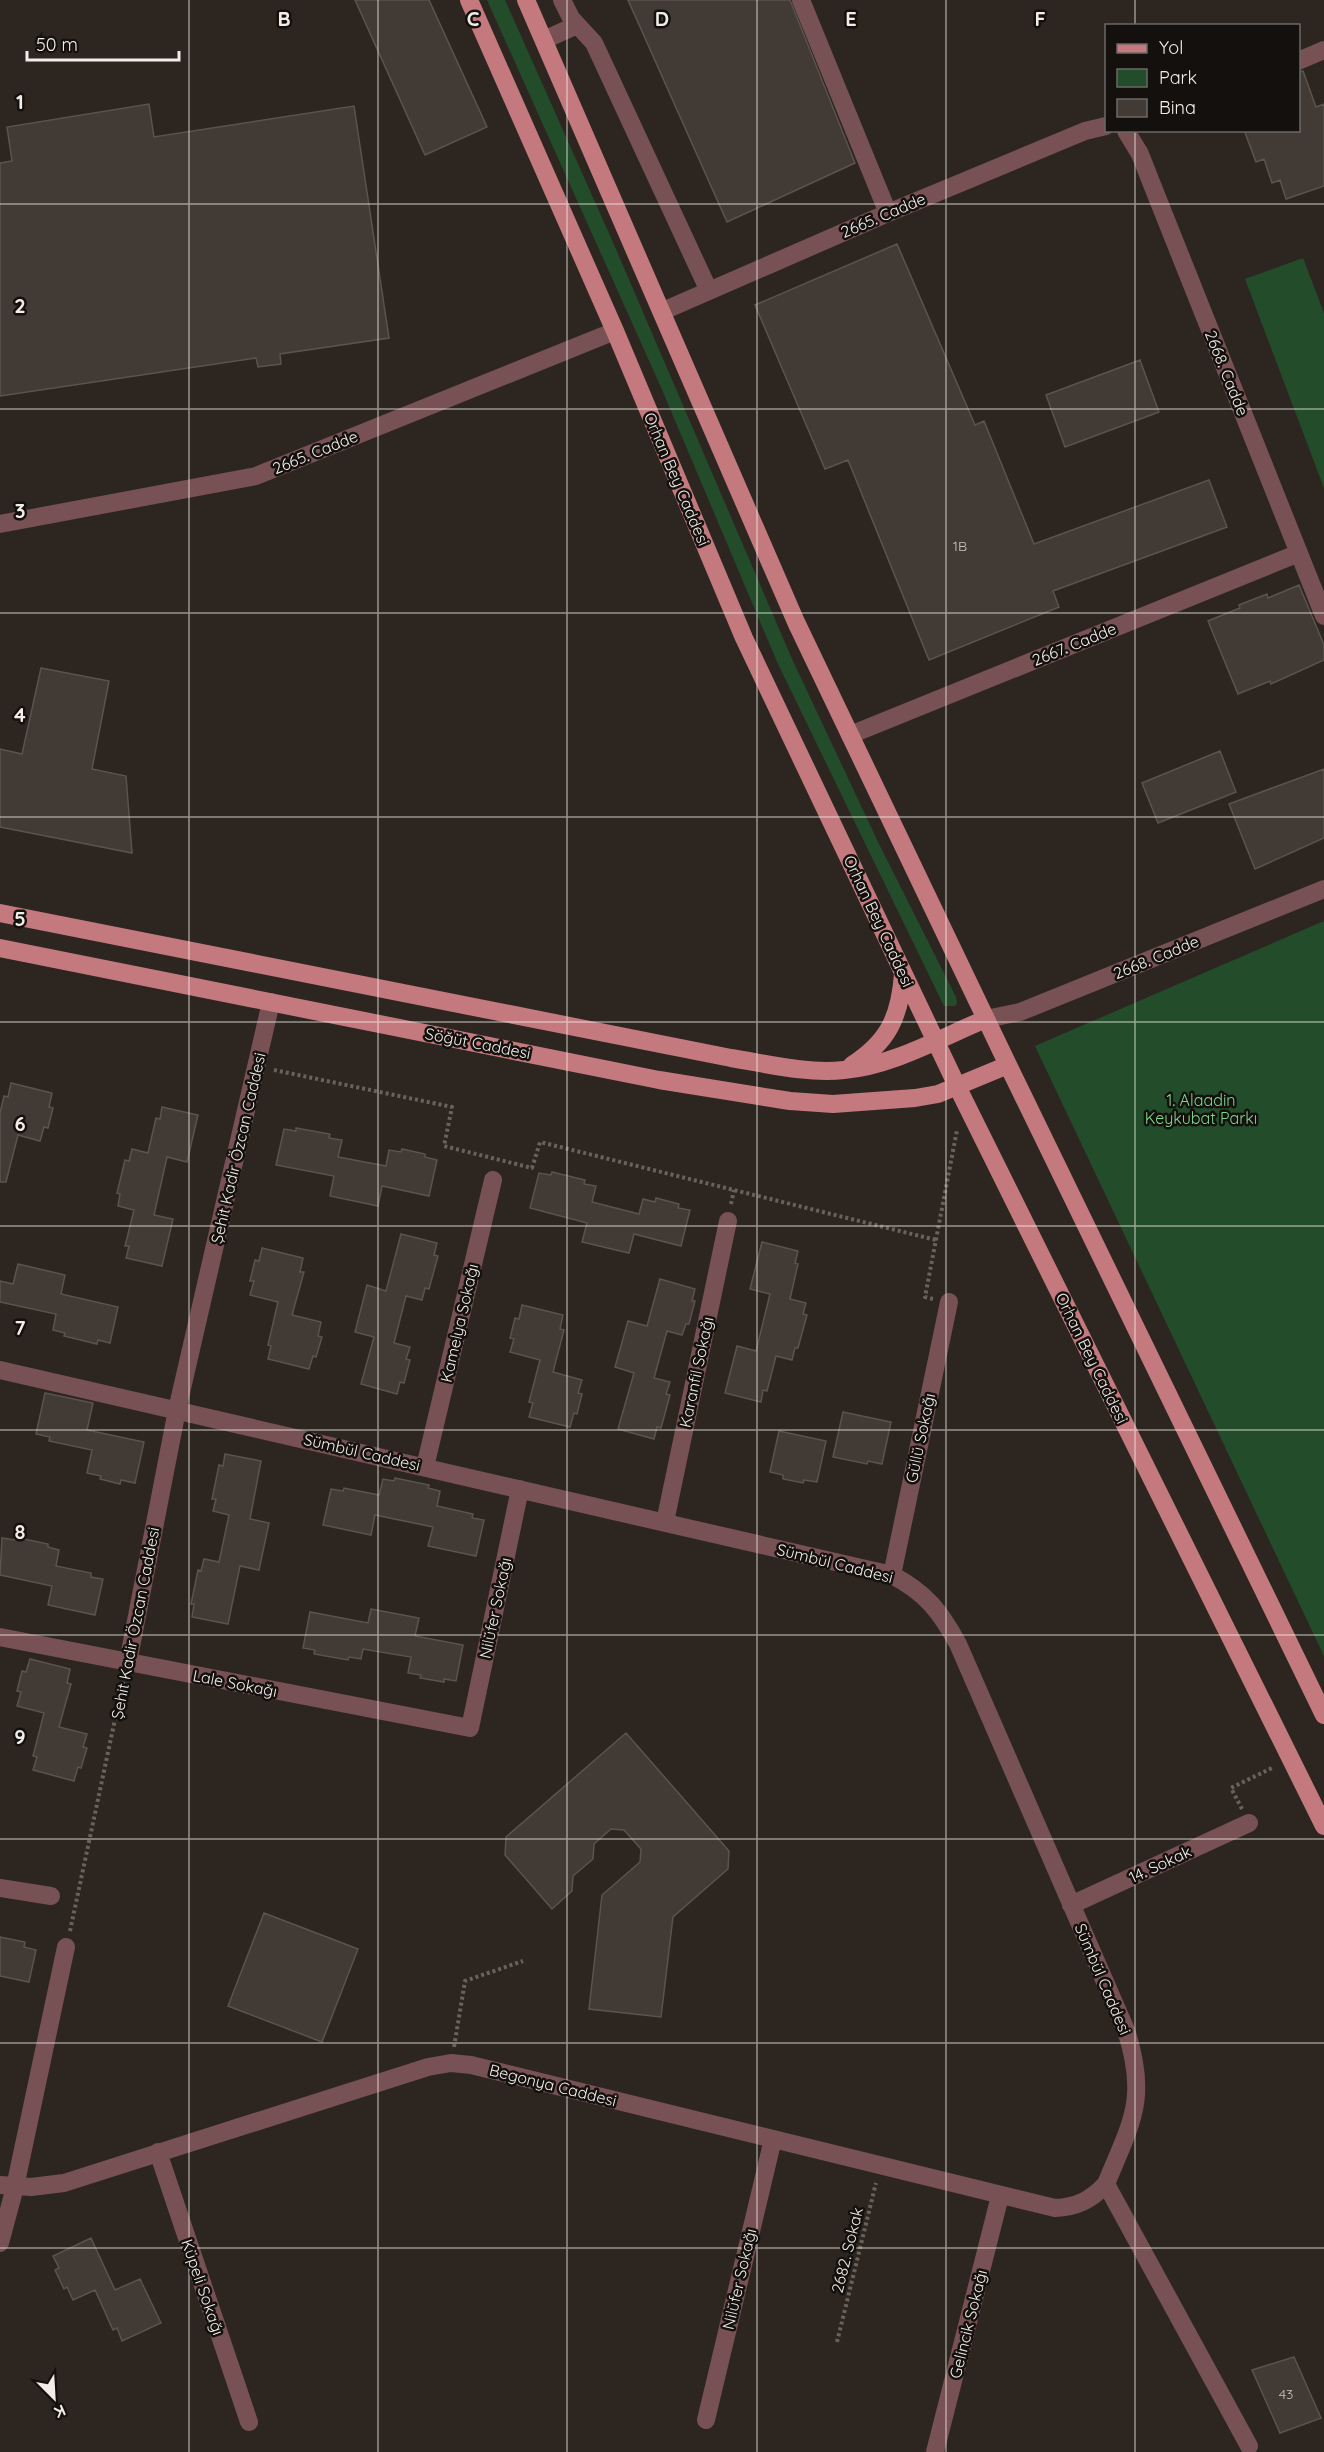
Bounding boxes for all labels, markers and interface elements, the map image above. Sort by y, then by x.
text: B [277,6,291,31]
text: C [467,6,480,31]
text: D [655,6,669,31]
text: E [845,6,857,31]
text: F [1034,6,1046,31]
scale bar [27,24,178,62]
legend [1105,24,1300,132]
text: 50 m [36,33,78,56]
text: Yol [1159,36,1183,59]
text: Park [1159,66,1197,89]
text: 1 [16,89,24,114]
text: Bina [1159,96,1196,119]
street label: 2665. Cadde [838,188,928,242]
text: 2 [14,293,26,318]
street label: 2668. Cadde [1201,327,1253,419]
street label: Orhan Bey Caddesi [640,409,714,549]
street label: 2665. Cadde [269,426,361,478]
text: 3 [15,498,25,523]
house number: 1B [953,537,967,555]
street label: 2667. Cadde [1029,618,1119,670]
text: 4 [14,702,26,727]
street label: Orhan Bey Caddesi [840,852,918,990]
text: 5 [14,906,26,931]
street label: 2668. Cadde [1110,931,1202,983]
street label: Söğüt Caddesi [424,1023,532,1063]
street label: Şehit Kadir Özcan Caddesi [206,1051,270,1245]
park label: 1. Alaadin Keykubat Parkı [1145,1090,1257,1128]
text: 6 [14,1111,26,1136]
street label: Kamelya Sokağı [436,1262,482,1384]
street label: Orhan Bey Caddesi [1052,1289,1132,1427]
text: 7 [15,1315,26,1340]
street label: Karanfil Sokağı [674,1315,718,1429]
street label: Güllü Sokağı [901,1391,939,1485]
street label: Sümbül Caddesi [302,1429,422,1475]
text: 8 [15,1519,26,1544]
street label: Şehit Kadir Özcan Caddesi [107,1525,163,1721]
street label: Sümbül Caddesi [775,1539,895,1587]
street label: Nilüfer Sokağı [475,1556,515,1660]
street label: Lale Sokağı [191,1665,279,1701]
text: 9 [14,1724,26,1749]
street label: 14. Sokak [1126,1841,1194,1887]
street label: Sümbül Caddesi [1071,1920,1135,2038]
street label: Begonya Caddesi [487,2060,619,2110]
street label: 2682. Sokak [827,2205,867,2295]
street label: Nilüfer Sokağı [718,2227,760,2331]
street label: Küpeli Sokağı [177,2236,229,2338]
street label: Gelincik Sokağı [945,2268,991,2380]
north arrow [24,2368,84,2428]
house number: 43 [1279,2385,1293,2403]
text: K [51,2400,69,2423]

